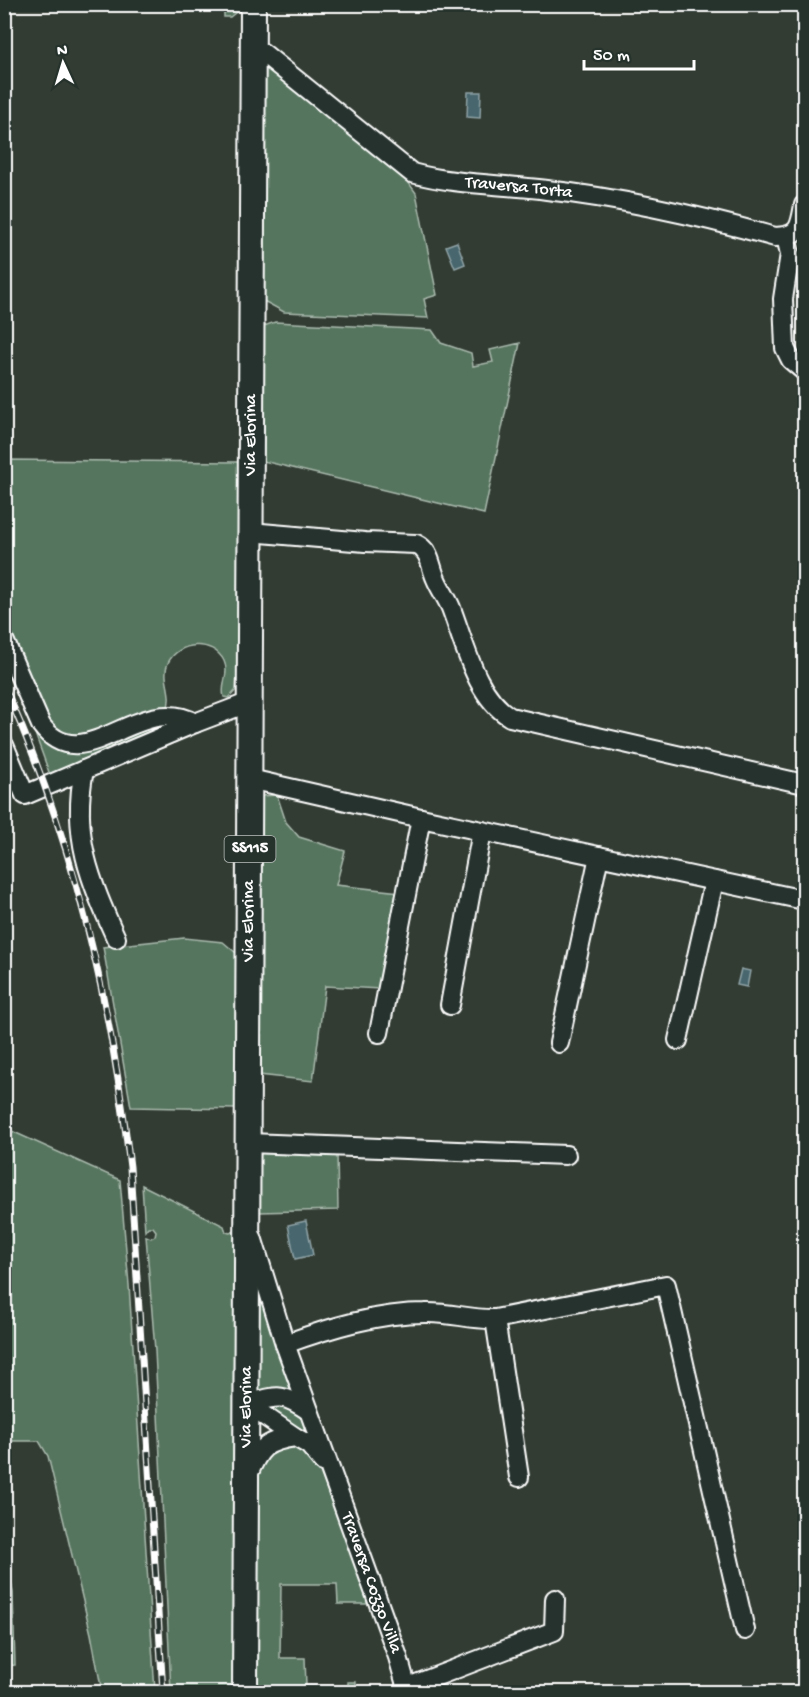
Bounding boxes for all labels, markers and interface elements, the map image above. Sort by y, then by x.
north arrow [33,33,93,93]
scale bar [584,33,694,71]
text: N [56,42,69,61]
text: 50 m [593,46,630,67]
street label: Traversa Torta [463,172,575,204]
street label: Via Elorina [240,393,262,477]
road number: SS115 [224,836,276,862]
street label: Via Elorina [238,879,259,963]
street label: Via Elorina [236,1365,257,1449]
street label: Traversa Cozzo Villa [336,1509,407,1657]

